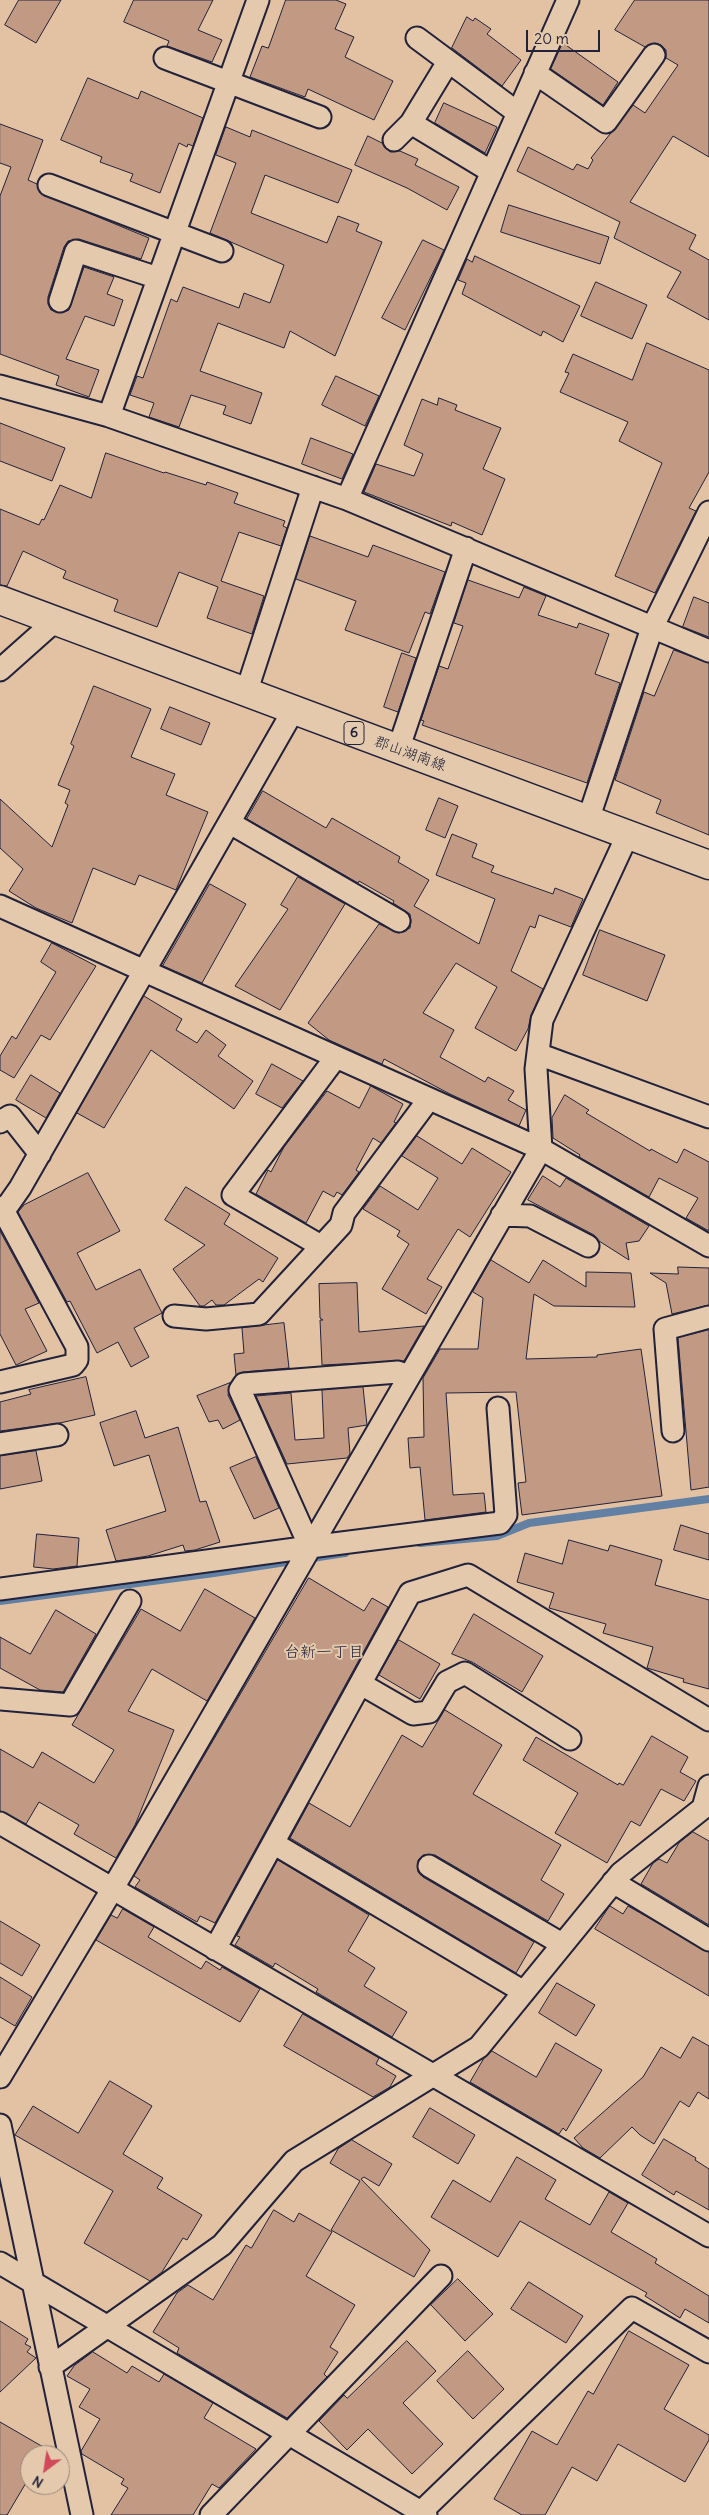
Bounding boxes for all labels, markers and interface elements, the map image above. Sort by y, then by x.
scale bar [529,20,603,52]
text: 20 m [534,29,569,48]
road number: 6 [344,721,364,744]
street label: 郡山湖南線 [372,733,448,775]
district label: 台新一丁目 [284,1642,364,1662]
north arrow [20,2445,70,2495]
text: N [29,2472,47,2492]

